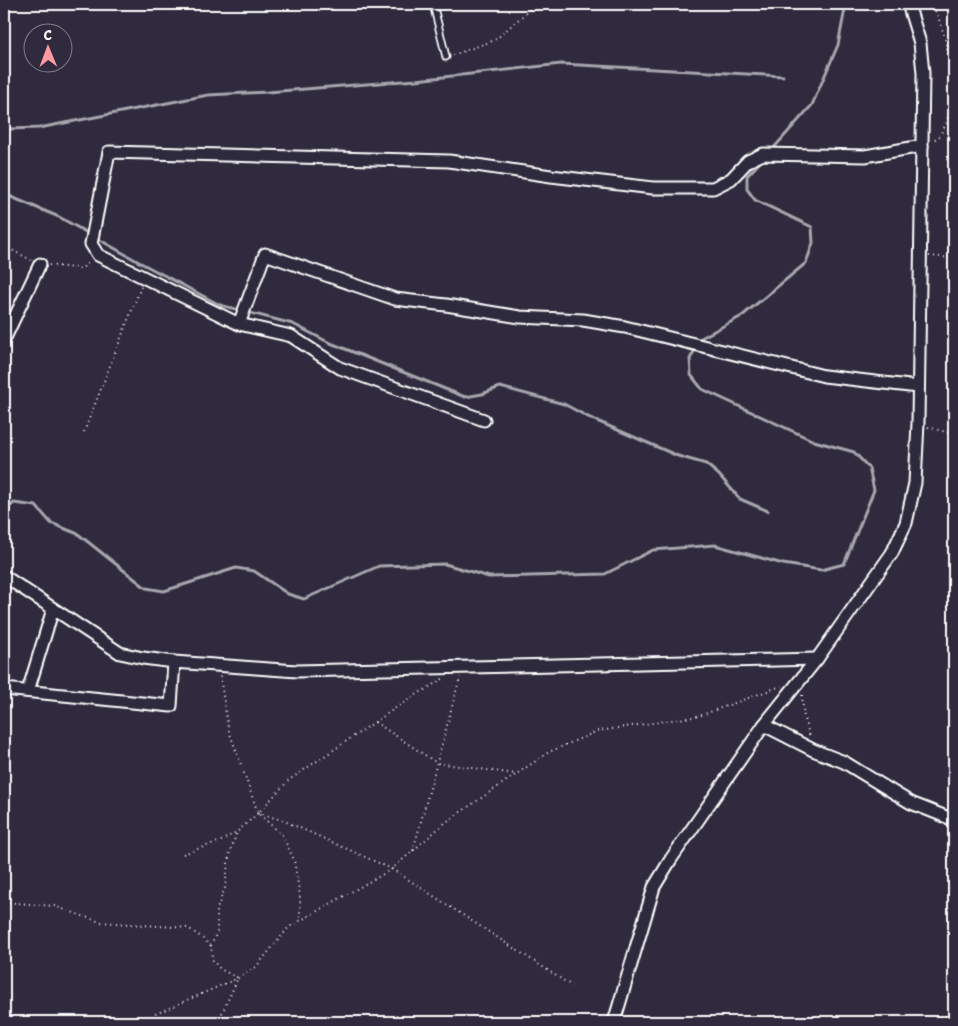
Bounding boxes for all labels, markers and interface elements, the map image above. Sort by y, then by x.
north arrow [22,22,72,72]
text: С [43,26,52,44]

